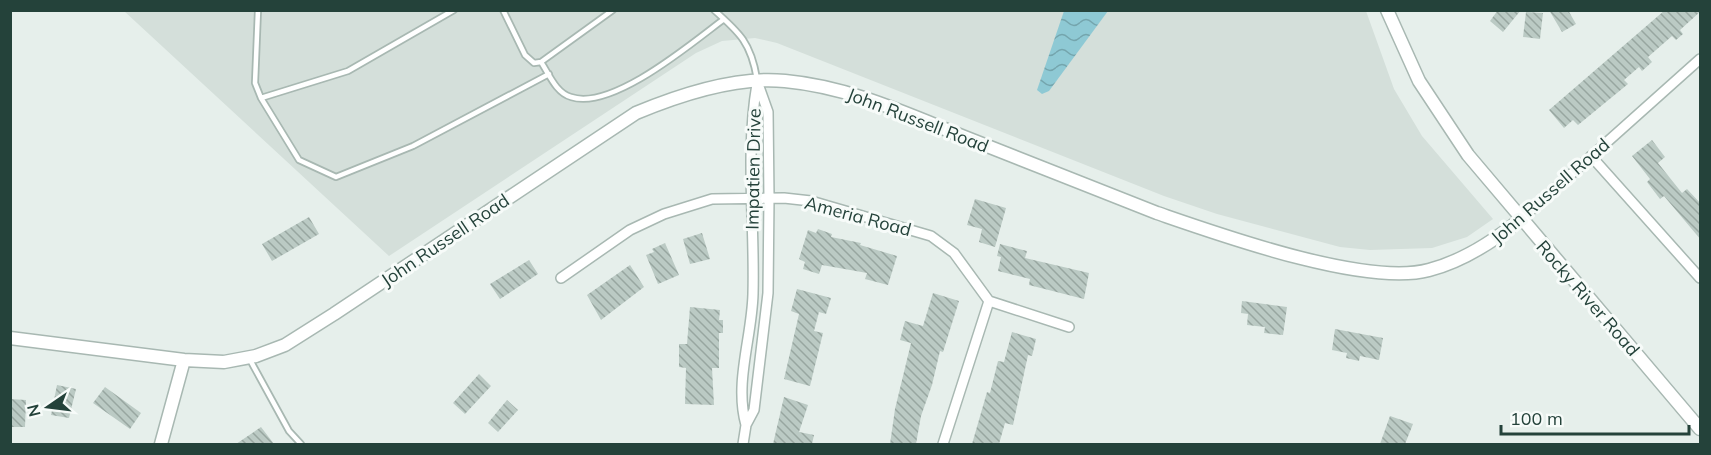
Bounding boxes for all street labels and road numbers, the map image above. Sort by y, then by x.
street label: John Russell Road [844,82,992,158]
street label: Impatien Drive [740,108,766,230]
street label: John Russell Road [1486,133,1614,249]
street label: John Russell Road [376,189,514,291]
street label: Ameria Road [802,191,914,241]
street label: Rocky River Road [1531,235,1645,361]

